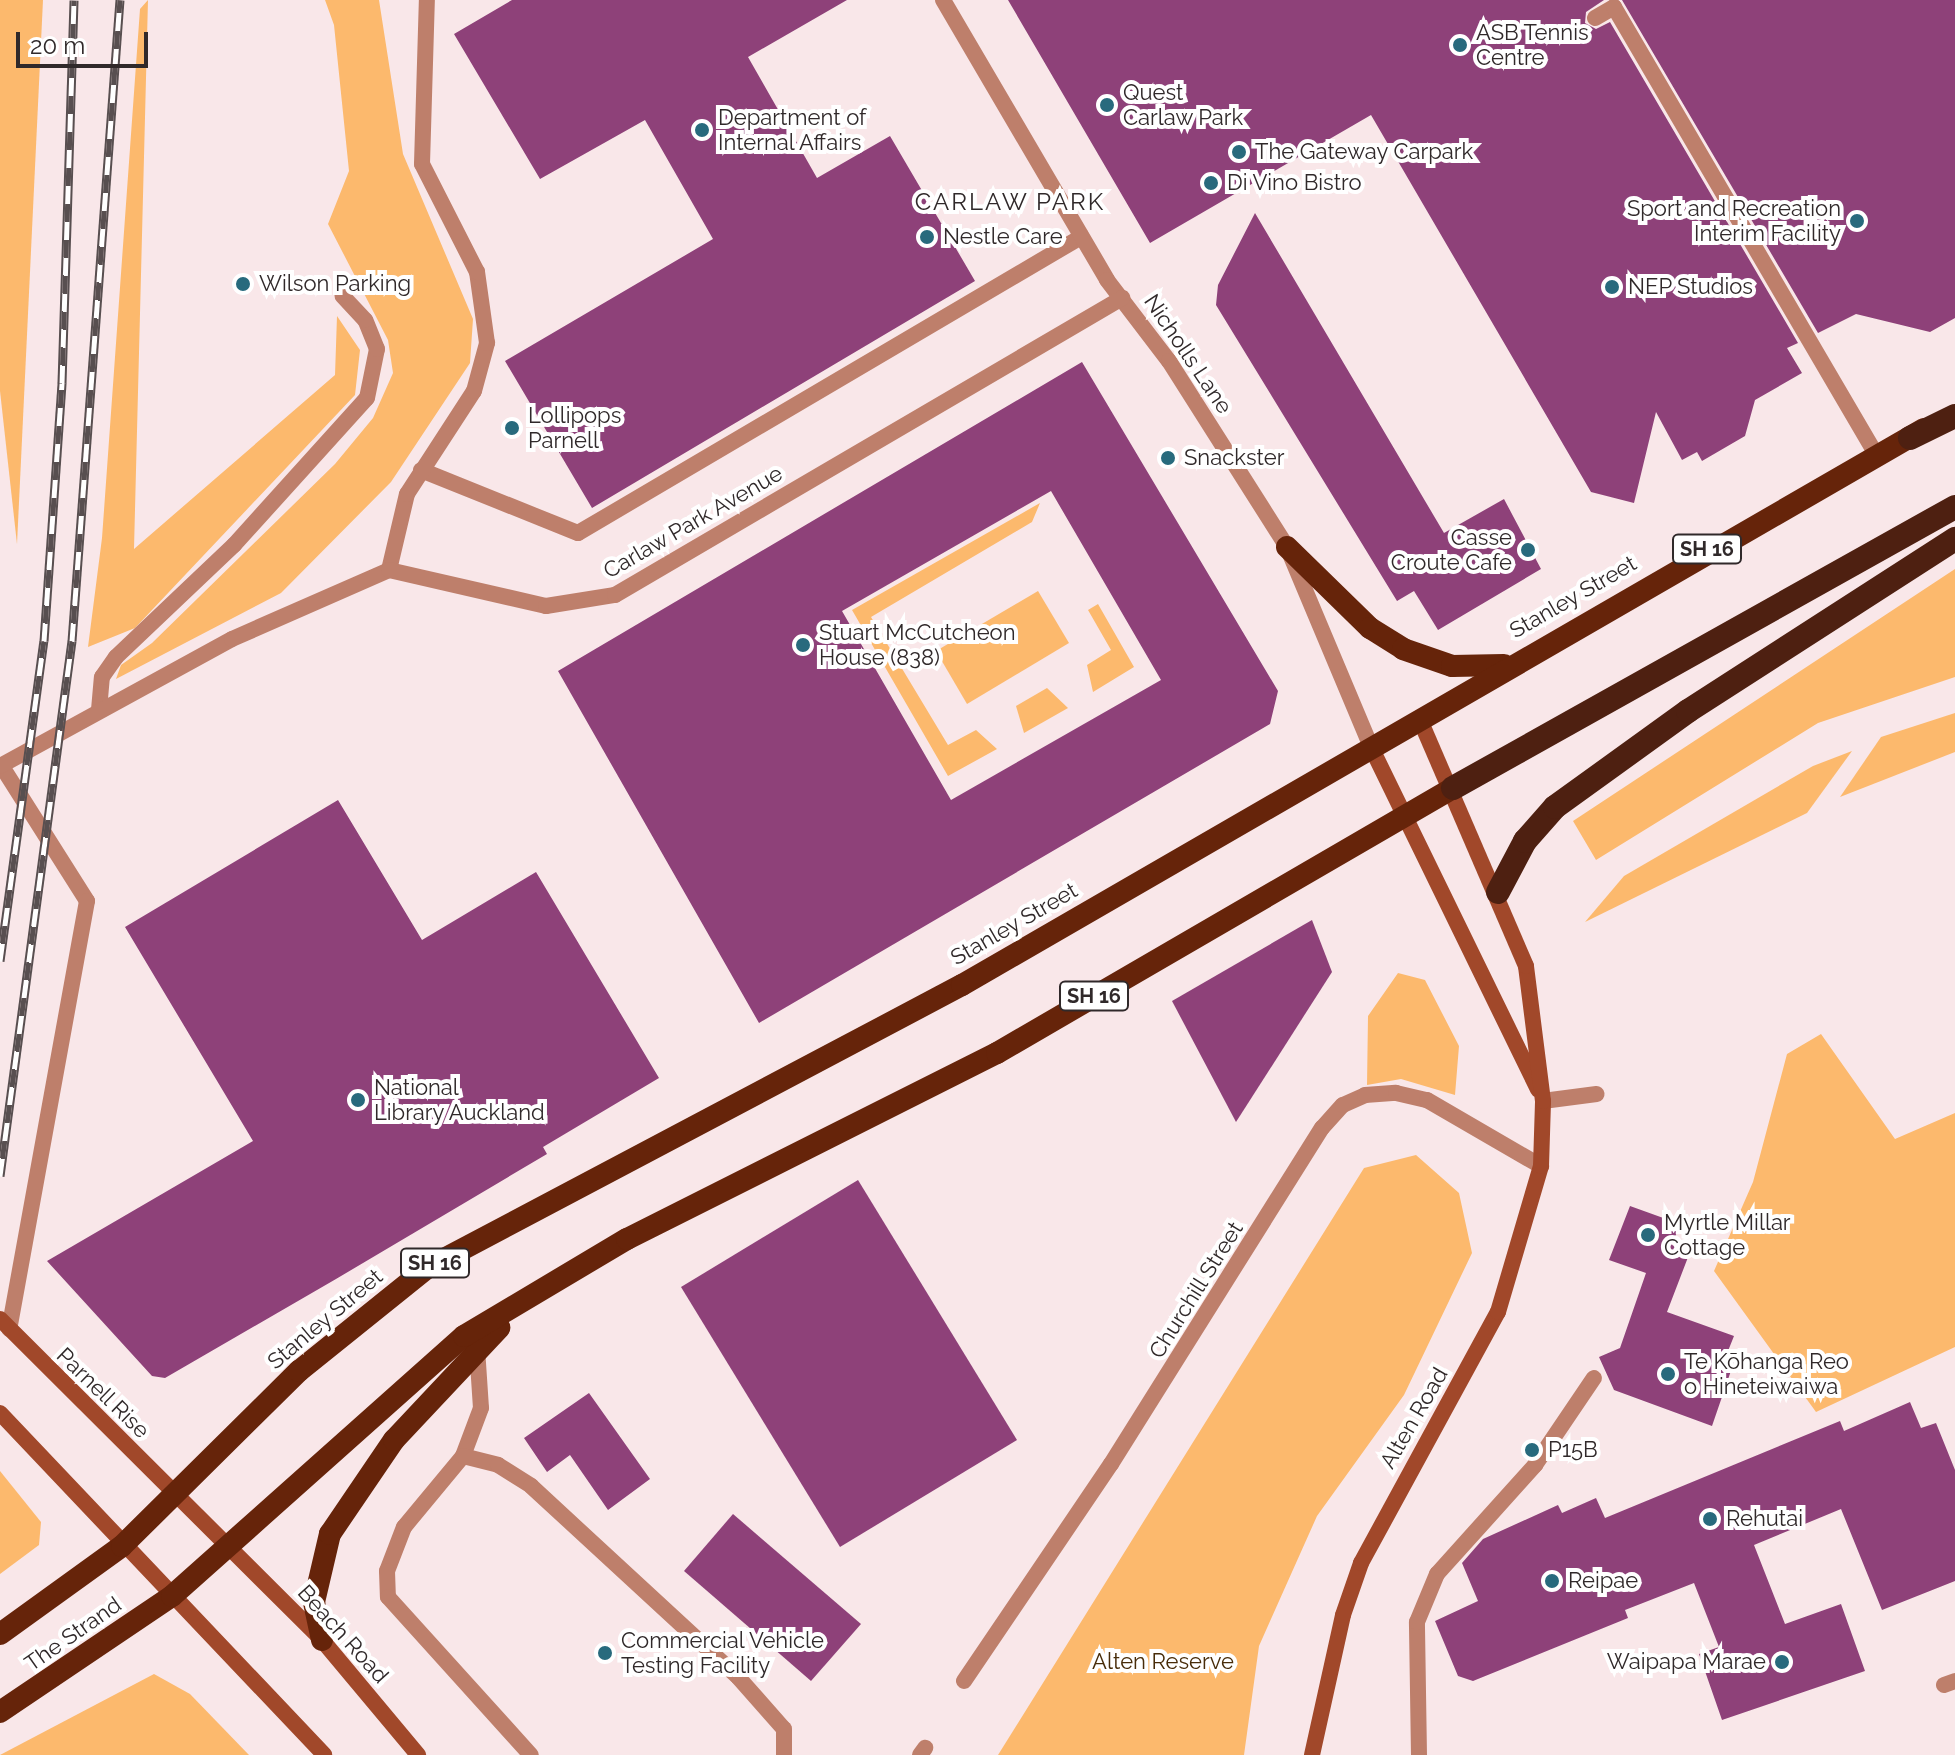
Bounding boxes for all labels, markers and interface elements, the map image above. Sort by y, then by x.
scale bar [20,16,152,66]
place label: ASB Tennis Centre [1476,19,1589,70]
text: 20 m [30,31,85,60]
marker: ASB Tennis Centre [1451,36,1469,54]
place label: Quest Carlaw Park [1123,79,1244,130]
marker: Quest Carlaw Park [1098,96,1116,114]
place label: Department of Internal Affairs [718,104,866,156]
marker: Department of Internal Affairs [693,121,711,139]
place label: The Gateway Carpark [1255,139,1474,165]
marker: The Gateway Carpark [1230,143,1248,161]
place label: Di Vino Bistro [1227,170,1362,196]
marker: Di Vino Bistro [1202,174,1220,192]
district label: CARLAW PARK [914,188,1106,216]
place label: Sport and Recreation Interim Facility [1627,195,1841,246]
marker: Sport and Recreation Interim Facility [1848,212,1866,230]
place label: Nestle Care [943,224,1063,250]
marker: Nestle Care [918,228,936,246]
place label: Wilson Parking [259,271,411,297]
place label: NEP Studios [1628,274,1753,300]
marker: Wilson Parking [234,275,252,293]
marker: NEP Studios [1603,278,1621,296]
street label: Nicholls Lane [1138,289,1238,419]
place label: Lollipops Parnell [528,402,621,454]
marker: Lollipops Parnell [503,419,521,437]
place label: Snackster [1184,445,1284,471]
marker: Snackster [1159,449,1177,467]
street label: Carlaw Park Avenue [598,460,788,584]
place label: Casse Croute Cafe [1391,524,1512,576]
road number: SH 16 [1671,533,1743,565]
marker: Casse Croute Cafe [1519,541,1537,559]
street label: Stanley Street [1505,550,1641,644]
place label: Stuart McCutcheon House (838) [819,619,1015,670]
marker: Stuart McCutcheon House (838) [794,636,812,654]
street label: Stanley Street [946,877,1082,971]
road number: SH 16 [1058,980,1130,1012]
place label: National Library Auckland [374,1074,546,1126]
marker: National Library Auckland [349,1091,367,1109]
place label: Myrtle Millar Cottage [1664,1209,1791,1260]
street label: Churchill Street [1143,1217,1249,1363]
marker: Myrtle Millar Cottage [1639,1226,1657,1244]
road number: SH 16 [399,1247,471,1279]
street label: Stanley Street [262,1263,388,1375]
street label: Parnell Rise [51,1342,155,1444]
place label: Te Kōhanga Reo o Hineteiwaiwa [1684,1348,1849,1400]
street label: Alten Road [1375,1363,1453,1473]
marker: Te Kōhanga Reo o Hineteiwaiwa [1659,1365,1677,1383]
place label: P15B [1548,1437,1598,1463]
marker: P15B [1523,1441,1541,1459]
place label: Rehutai [1726,1506,1803,1532]
marker: Rehutai [1701,1510,1719,1528]
place label: Reipae [1568,1568,1638,1594]
marker: Reipae [1543,1572,1561,1590]
street label: Beach Road [292,1580,394,1688]
street label: The Strand [20,1591,126,1677]
place label: Commercial Vehicle Testing Facility [621,1627,825,1678]
marker: Commercial Vehicle Testing Facility [596,1644,614,1662]
park label: Alten Reserve [1092,1649,1234,1675]
place label: Waipapa Marae [1607,1649,1766,1675]
marker: Waipapa Marae [1773,1653,1791,1671]

